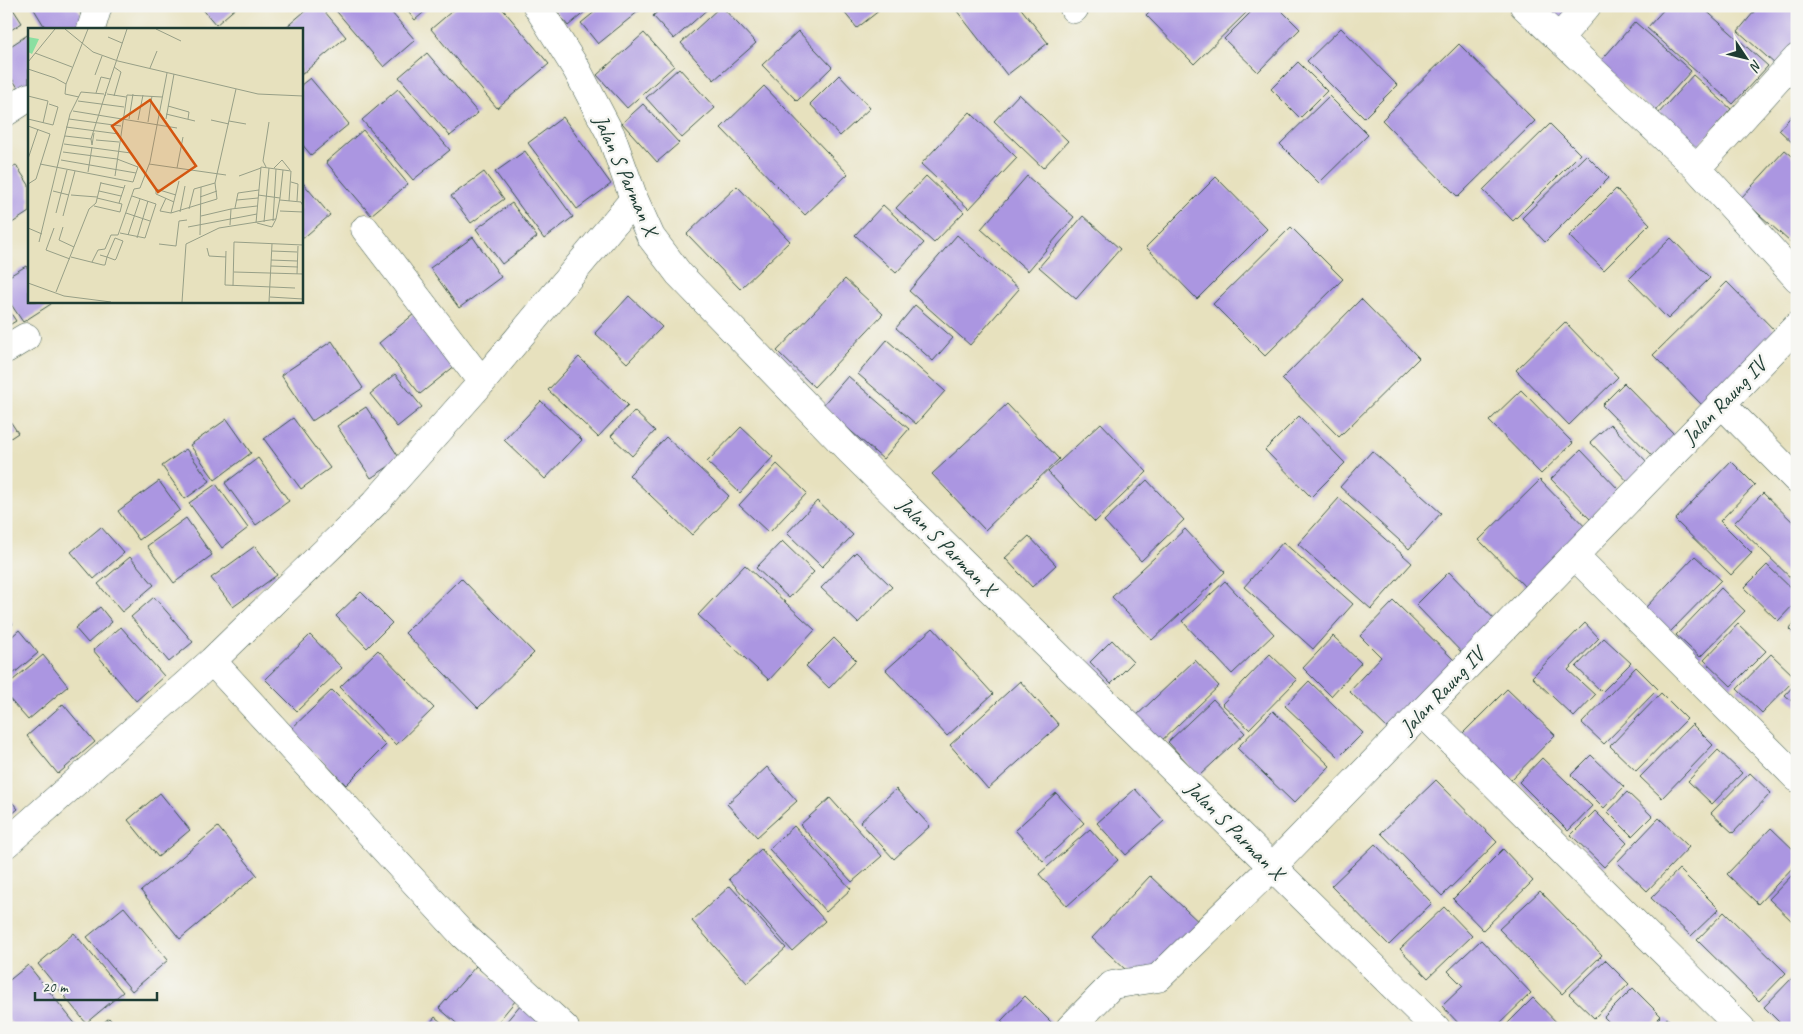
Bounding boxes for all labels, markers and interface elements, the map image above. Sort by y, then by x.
inset map [28,28,302,302]
north arrow [1720,32,1770,82]
text: N [1745,57,1766,76]
street label: Jalan S Parman X [588,110,665,242]
street label: Jalan Raung IV [1676,350,1774,450]
street label: Jalan S Parman X [892,491,1004,603]
street label: Jalan Raung IV [1394,640,1492,740]
street label: Jalan S Parman X [1180,775,1292,887]
scale bar [35,969,158,1001]
text: 20 m [42,978,69,997]

